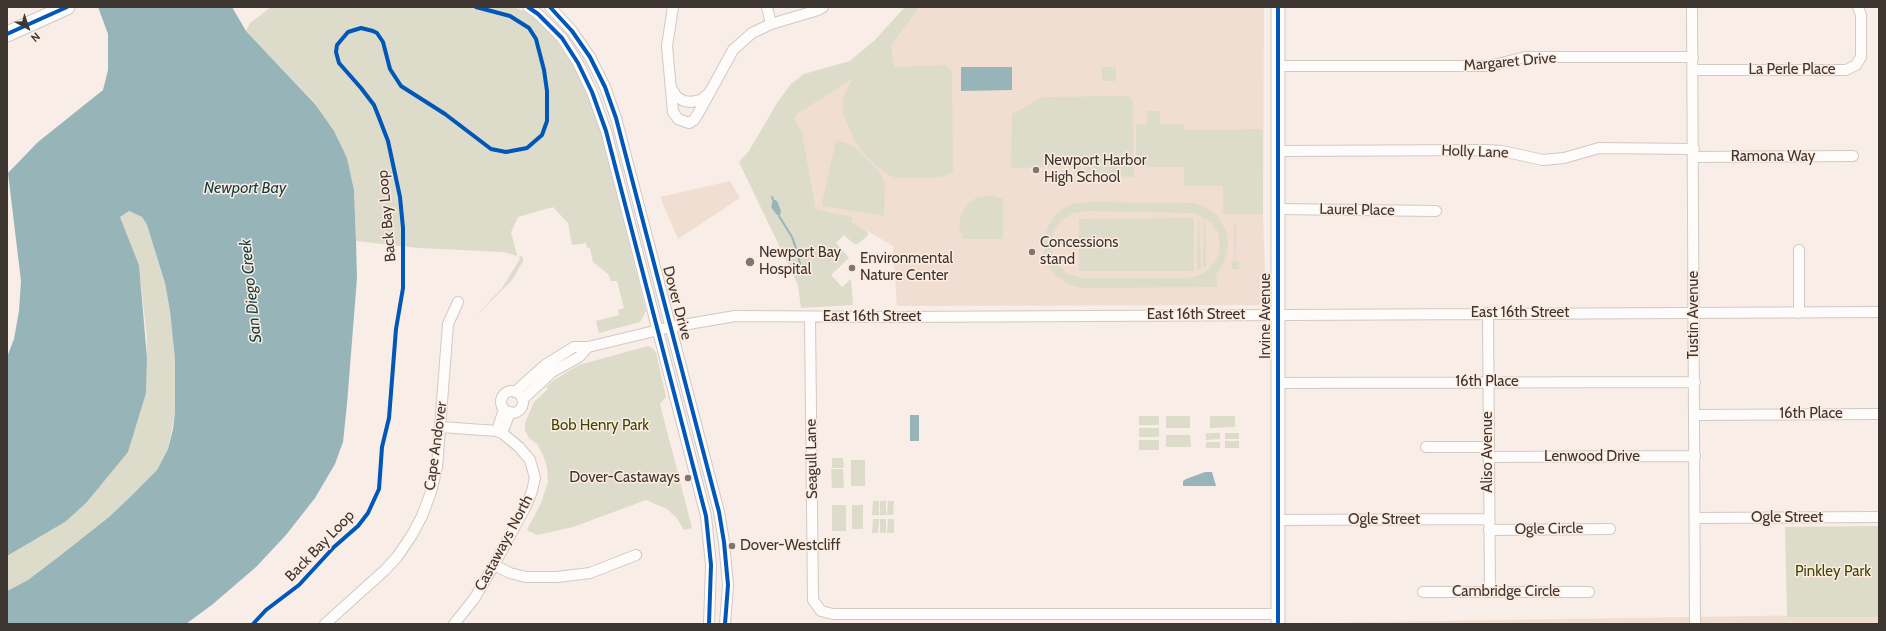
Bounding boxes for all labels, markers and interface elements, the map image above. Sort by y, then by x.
north arrow [8,8,48,48]
text: N [28,29,43,45]
street label: Margaret Drive [1463,49,1557,75]
street label: La Perle Place [1748,61,1836,79]
street label: Holly Lane [1441,142,1509,162]
street label: Ramona Way [1731,148,1815,166]
place label: Newport Harbor High School [1044,152,1146,187]
marker: Newport Harbor High School [1031,165,1041,175]
street label: Back Bay Loop [374,169,400,263]
water label: Newport Bay [204,178,286,198]
street label: Laurel Place [1319,200,1395,220]
place label: Concessions stand [1040,234,1118,269]
water label: San Diego Creek [236,238,266,344]
place label: Newport Bay Hospital [759,244,841,279]
marker: Concessions stand [1027,247,1037,257]
place label: Environmental Nature Center [860,250,953,285]
marker: Newport Bay Hospital [744,256,756,268]
marker: Environmental Nature Center [847,263,857,273]
street label: Dover Drive [659,264,695,342]
street label: Tustin Avenue [1685,271,1703,359]
street label: Irvine Avenue [1257,273,1275,359]
street label: East 16th Street [1471,304,1569,322]
street label: East 16th Street [1147,306,1245,324]
street label: East 16th Street [823,308,921,326]
street label: 16th Place [1455,373,1519,391]
street label: Cape Andover [421,400,451,492]
street label: 16th Place [1779,405,1843,423]
street label: Aliso Avenue [1479,411,1497,493]
park label: Bob Henry Park [551,417,649,435]
street label: Seagull Lane [802,419,822,499]
street label: Lenwood Drive [1544,448,1640,466]
place label: Dover-Castaways [569,469,680,487]
marker: Dover-Castaways [683,473,693,483]
street label: Castaways North [471,492,537,594]
street label: Back Bay Loop [282,507,358,585]
street label: Ogle Street [1751,509,1823,527]
street label: Ogle Street [1348,511,1420,529]
street label: Ogle Circle [1514,519,1584,539]
place label: Dover-Westcliff [740,537,840,555]
marker: Dover-Westcliff [727,541,737,551]
park label: Pinkley Park [1795,563,1871,581]
street label: Cambridge Circle [1452,583,1560,601]

